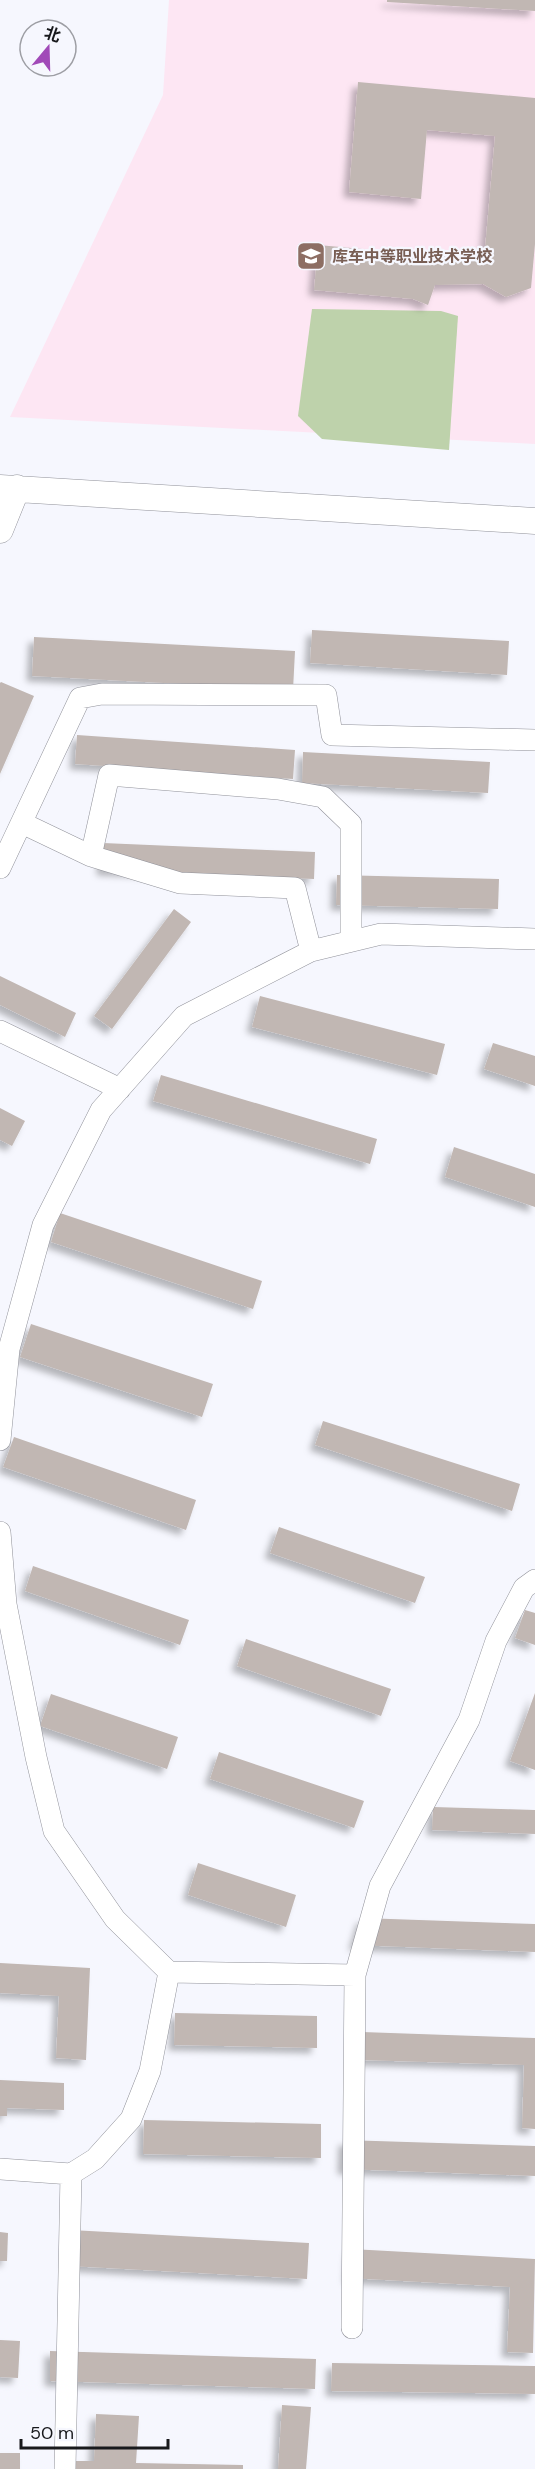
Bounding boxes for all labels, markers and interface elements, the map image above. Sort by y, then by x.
north arrow [18,18,78,78]
text: 北 [42,22,64,47]
school or university icon: 库车中等职业技术学校 [295,240,327,272]
place label: 库车中等职业技术学校 [332,246,493,267]
scale bar [21,2412,168,2450]
text: 50 m [30,2421,74,2445]

